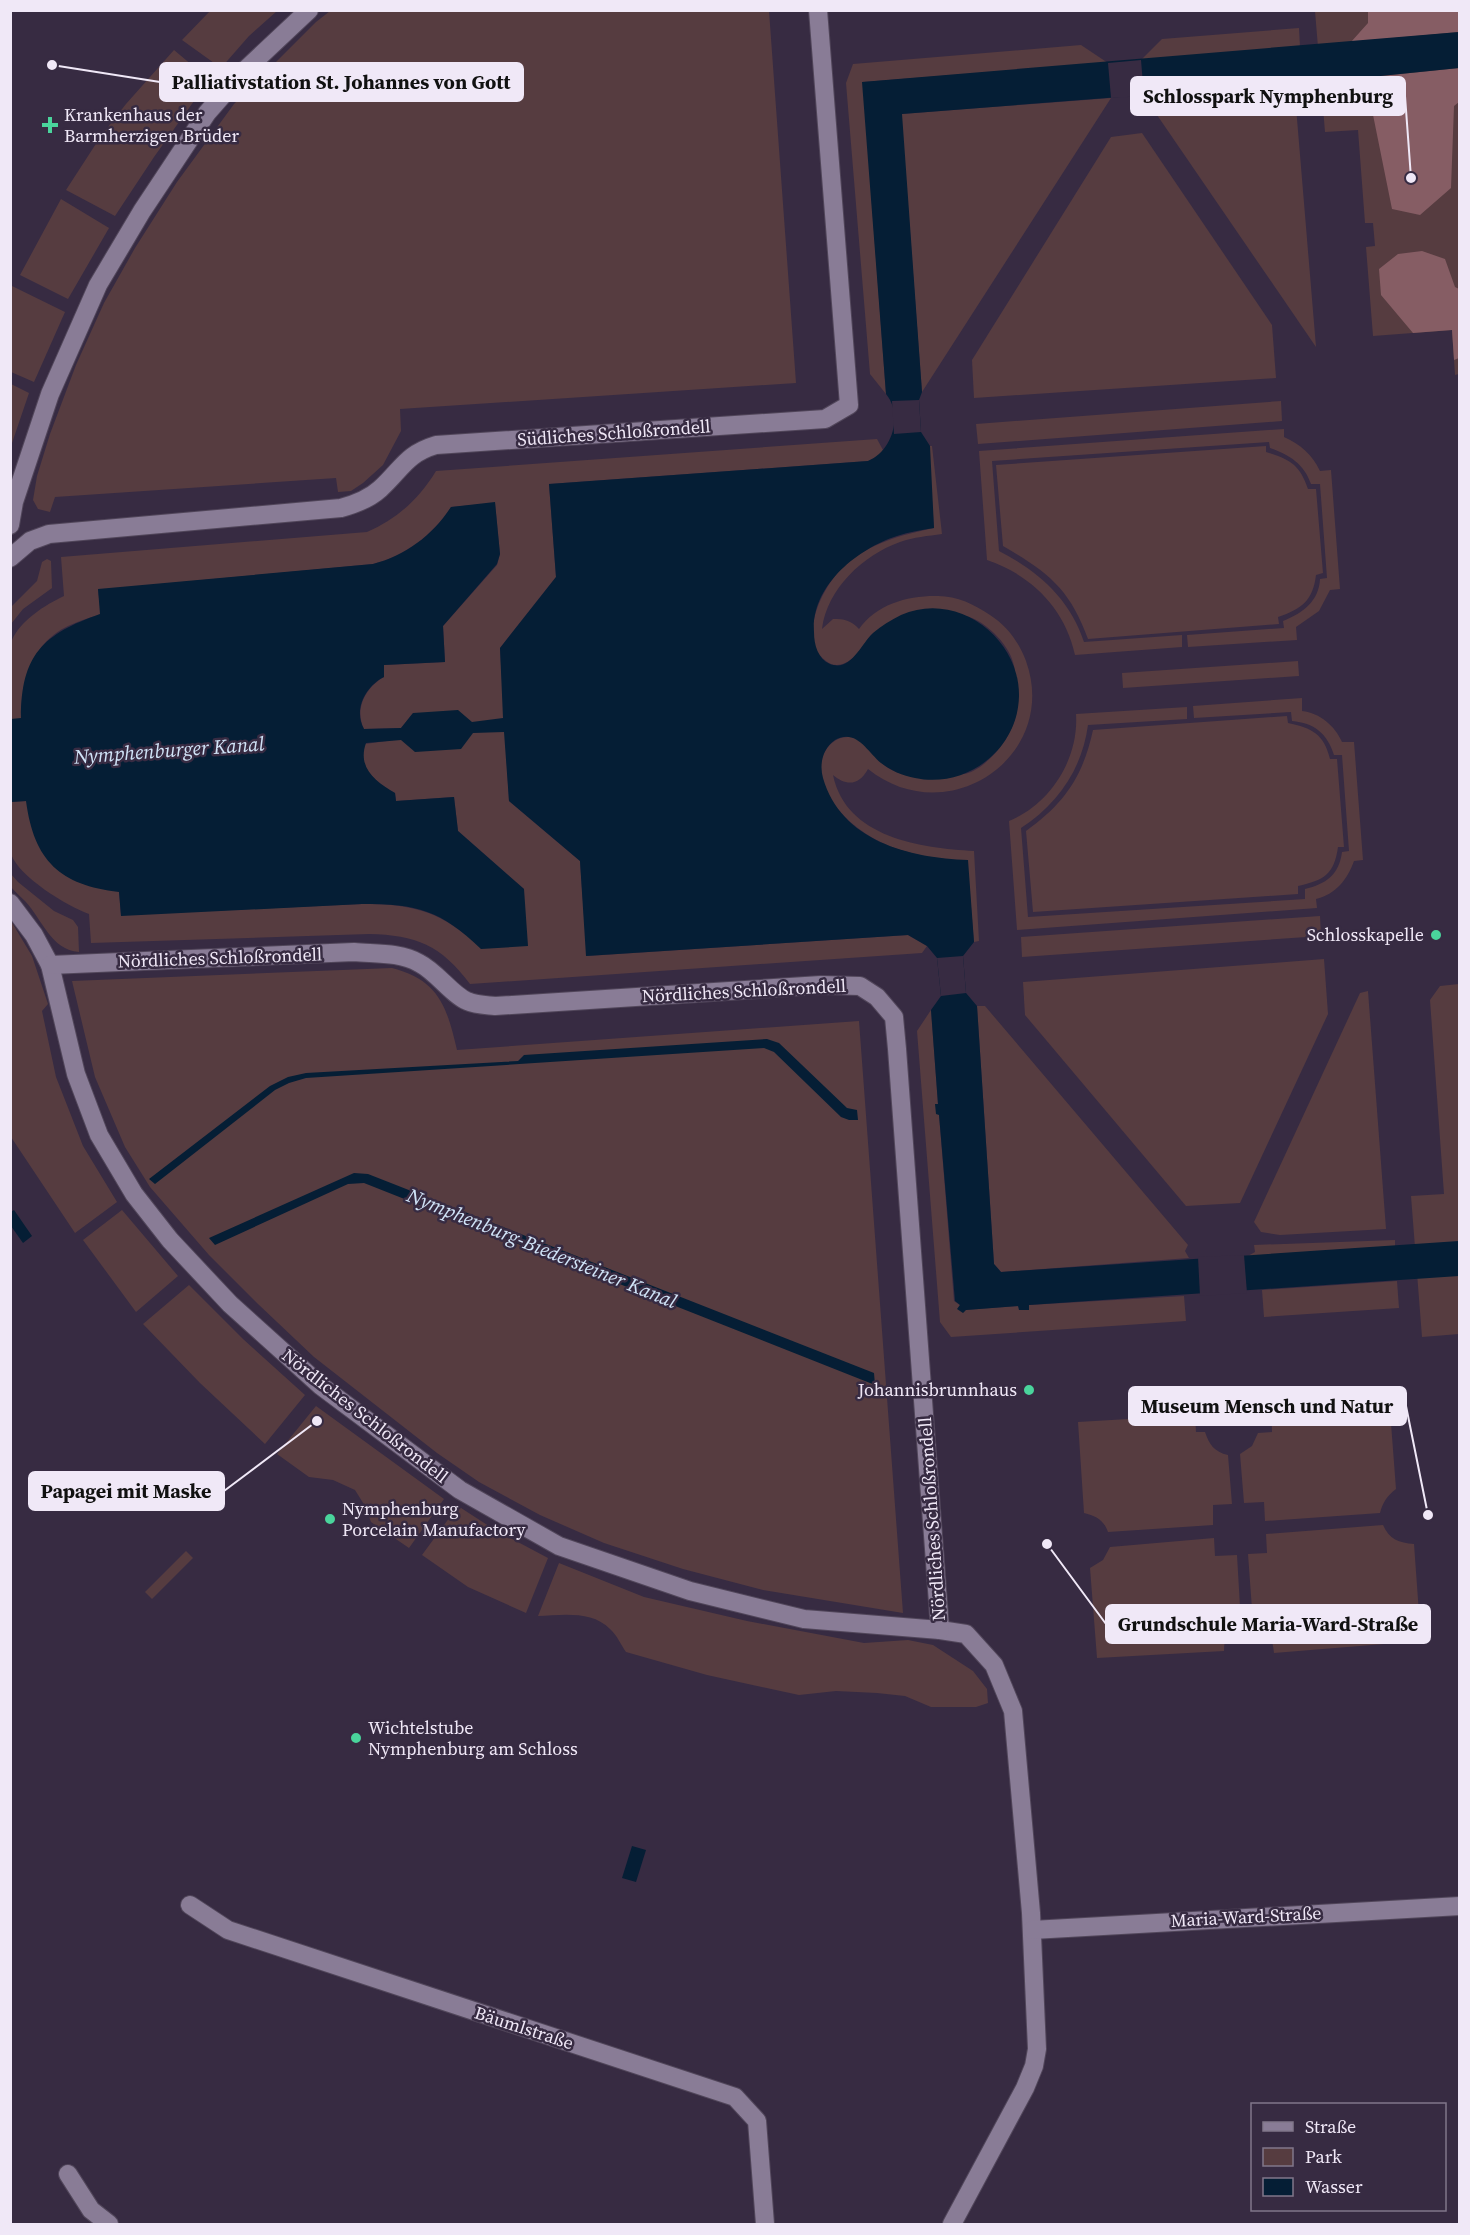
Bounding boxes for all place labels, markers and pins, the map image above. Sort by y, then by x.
callout: Palliativstation St. Johannes von Gott [160,63,523,101]
callout: Schlosspark Nymphenburg [1131,77,1405,115]
place label: Krankenhaus der Barmherzigen Brüder [64,102,239,148]
marker: Krankenhaus der Barmherzigen Brüder [41,116,59,134]
place label: Schlosskapelle [1307,922,1424,947]
marker: Schlosskapelle [1429,928,1443,942]
place label: Johannisbrunnhaus [857,1377,1017,1402]
marker: Johannisbrunnhaus [1022,1383,1036,1397]
callout: Museum Mensch und Natur [1129,1387,1406,1425]
callout: Papagei mit Maske [29,1472,224,1510]
place label: Nymphenburg Porcelain Manufactory [342,1496,526,1542]
marker: Nymphenburg Porcelain Manufactory [323,1512,337,1526]
callout: Grundschule Maria-Ward-Straße [1106,1605,1430,1643]
place label: Wichtelstube Nymphenburg am Schloss [368,1715,578,1761]
marker: Wichtelstube Nymphenburg am Schloss [349,1731,363,1745]

